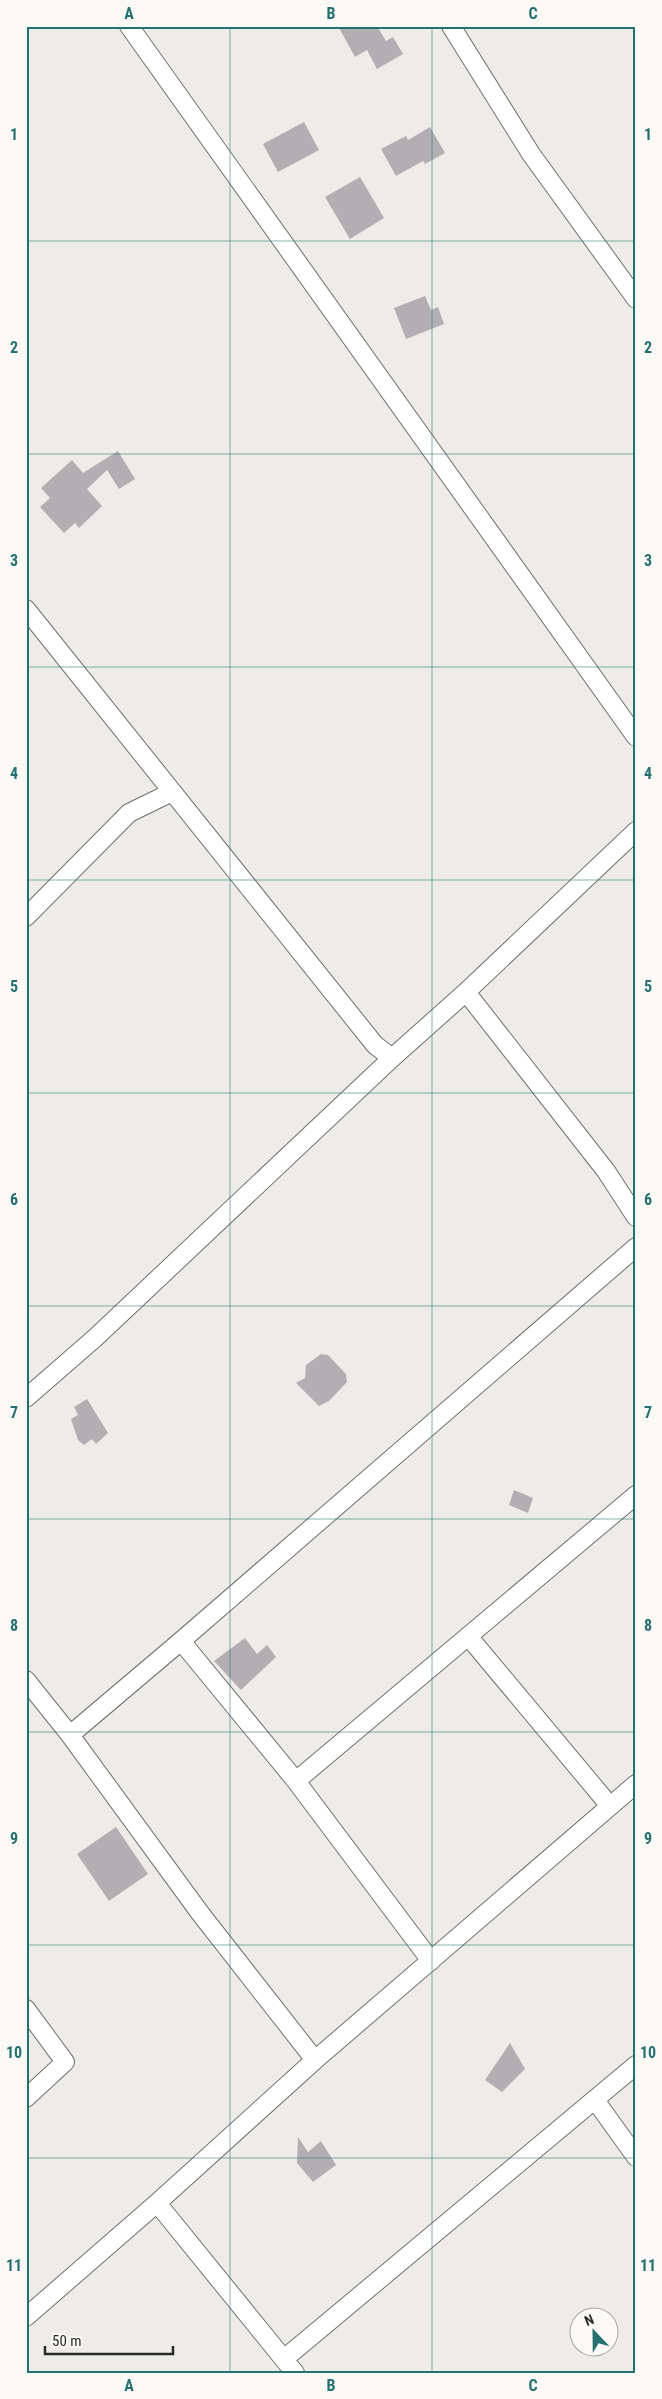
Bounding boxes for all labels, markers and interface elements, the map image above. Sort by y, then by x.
text: A [124,4,134,23]
text: B [327,4,336,23]
text: C [528,4,538,23]
text: 1 [10,125,18,144]
text: 1 [644,125,652,144]
text: 2 [10,338,18,357]
text: 2 [644,338,652,357]
text: 3 [10,551,18,570]
text: 3 [644,551,652,570]
text: 4 [10,764,18,783]
text: 4 [644,764,652,783]
text: 5 [10,977,18,996]
text: 5 [644,977,652,996]
text: 6 [10,1190,18,1209]
text: 6 [644,1190,652,1209]
text: 7 [10,1403,18,1422]
text: 7 [644,1403,652,1422]
text: 8 [10,1616,18,1635]
text: 8 [644,1616,652,1635]
text: 9 [10,1829,18,1848]
text: 9 [644,1829,652,1848]
text: 10 [6,2043,22,2062]
text: 10 [640,2043,656,2062]
text: 11 [6,2256,22,2275]
text: 11 [640,2256,656,2275]
north arrow [570,2306,620,2356]
text: N [582,2311,596,2329]
scale bar [45,2324,172,2356]
text: 50 m [52,2332,82,2350]
text: A [124,2376,134,2395]
text: B [327,2376,336,2395]
text: C [528,2376,538,2395]

